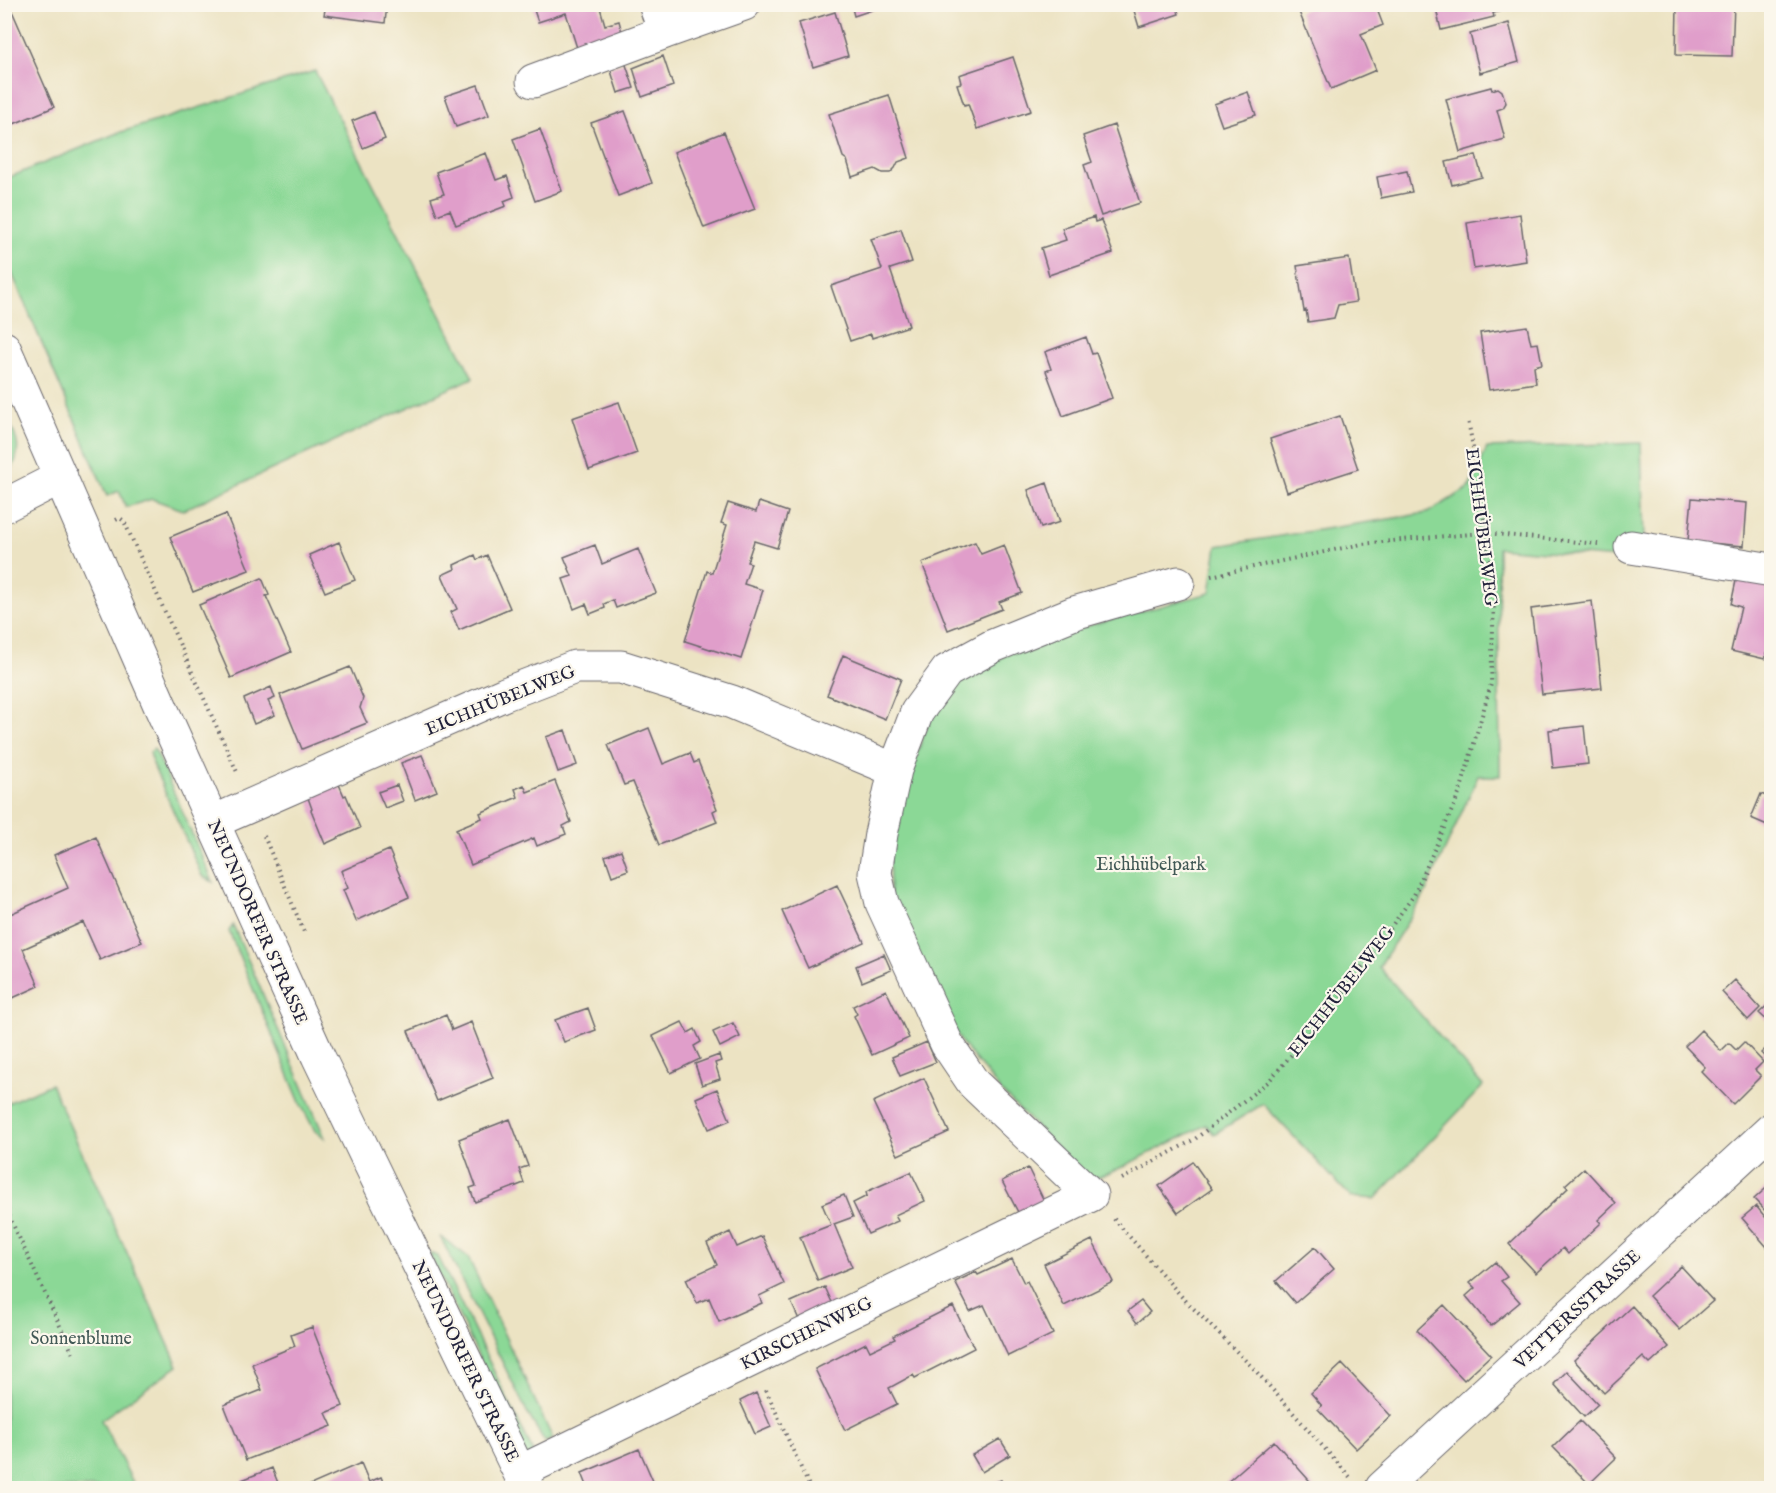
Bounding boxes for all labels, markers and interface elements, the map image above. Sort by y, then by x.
street label: EICHHÜBELWEG [1459,446,1503,609]
street label: EICHHÜBELWEG [422,660,580,742]
street label: NEUNDORFER STRASSE [201,817,312,1029]
park label: Eichhübelpark [1096,854,1206,877]
street label: EICHHÜBELWEG [1283,921,1401,1062]
street label: VETTERSSTRASSE [1509,1245,1646,1375]
street label: NEUNDORFER STRASSE [406,1257,524,1466]
street label: KIRSCHENWEG [737,1292,877,1376]
park label: Sonnenblume [30,1328,132,1351]

